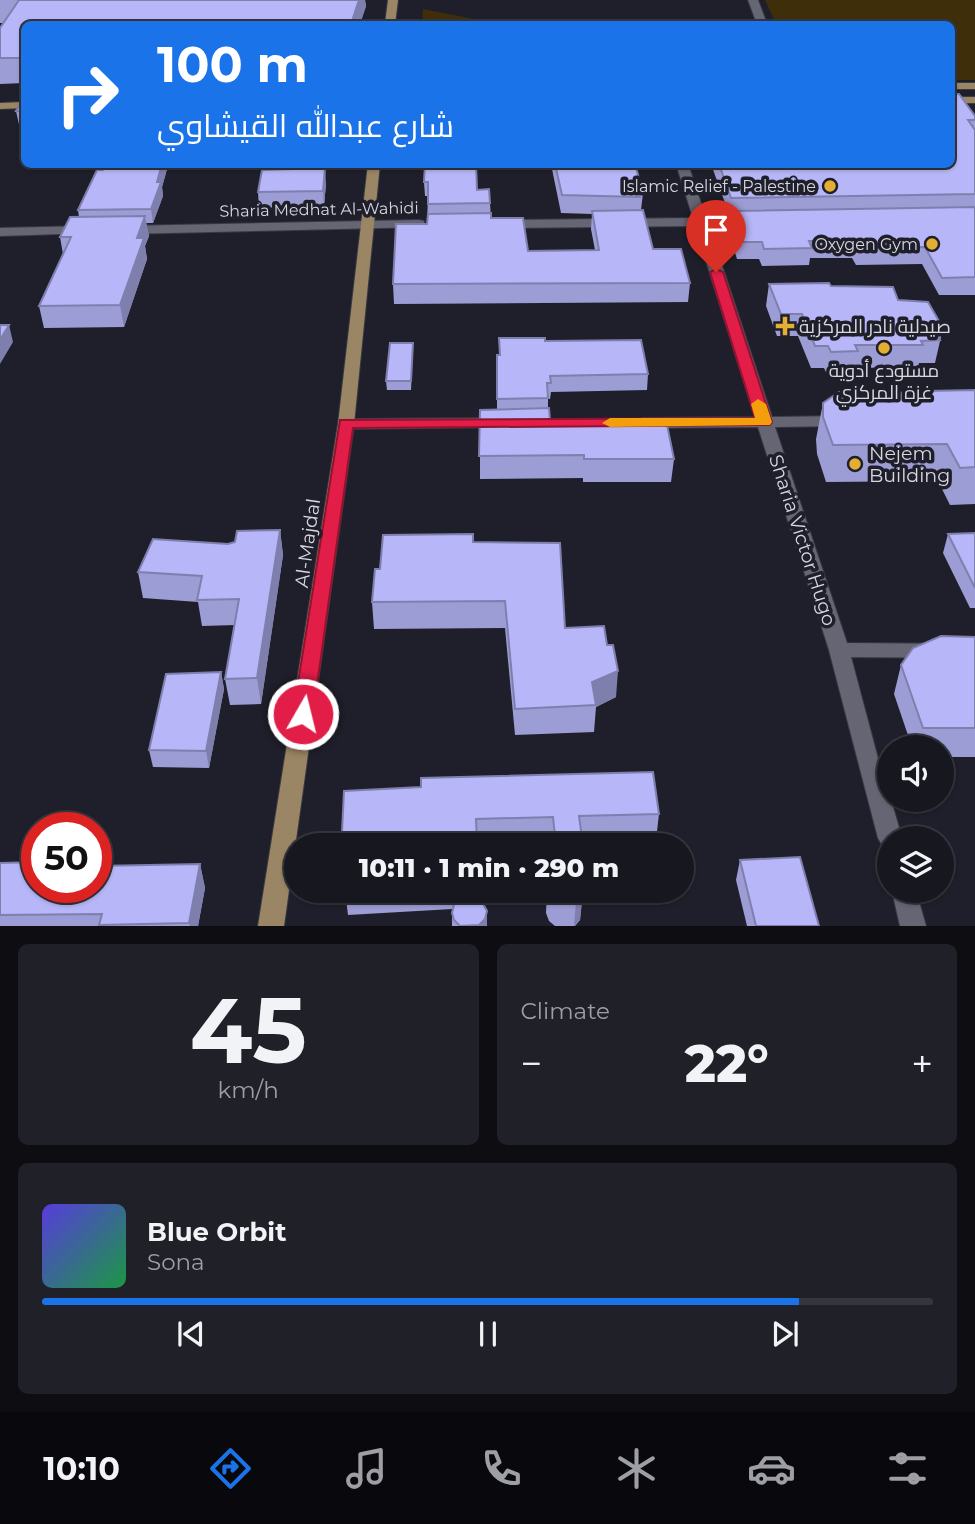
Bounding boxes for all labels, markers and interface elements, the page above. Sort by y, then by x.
text: 100 m [157,35,308,94]
icon: right [42,49,133,140]
text: شارع عبدالله القيشاوي [157,106,454,145]
place label: Islamic Relief - Palestine [622,177,816,196]
marker: Islamic Relief - Palestine [822,178,838,194]
street label: Sharia Medhat Al-Wahidi [219,198,419,221]
pin [686,200,746,272]
icon: arrive [697,211,735,249]
place label: Oxygen Gym [815,235,918,254]
marker: Oxygen Gym [924,236,940,252]
place label: صيدلية نادر المركزية [799,315,951,338]
marker: صيدلية نادر المركزية [777,318,793,334]
marker: مستودع أدوية غزة المركزي [876,340,892,356]
place label: مستودع أدوية غزة المركزي [829,359,939,407]
place label: Nejem Building [869,442,950,487]
street label: Sharia Victor Hugo [764,452,841,629]
marker: Nejem Building [847,456,863,472]
street label: Al-Majdal [290,497,325,589]
position arrow [266,677,340,751]
map controls [877,735,954,903]
button: sound [877,735,954,812]
speed limit sign: 50 [21,812,112,903]
button: layers [877,826,954,903]
text: 10:11 · 1 min · 290 m [359,852,619,884]
text: 45 [190,975,307,1086]
text: Climate [521,997,610,1025]
text: 22° [685,1032,769,1095]
text: − [521,1040,542,1087]
text: + [911,1040,933,1087]
text: km/h [218,1076,279,1104]
text: Blue Orbit [147,1216,286,1248]
text: Sona [147,1248,205,1276]
icon: previous [172,1315,210,1353]
icon: pause [469,1315,507,1353]
icon: next [766,1315,804,1353]
icon: directions [206,1444,255,1493]
icon: music [342,1444,391,1493]
icon: phone [477,1444,526,1493]
icon: climate [612,1444,661,1493]
icon: car [747,1444,796,1493]
icon: filters [883,1444,932,1493]
text: 10:10 [43,1449,120,1488]

